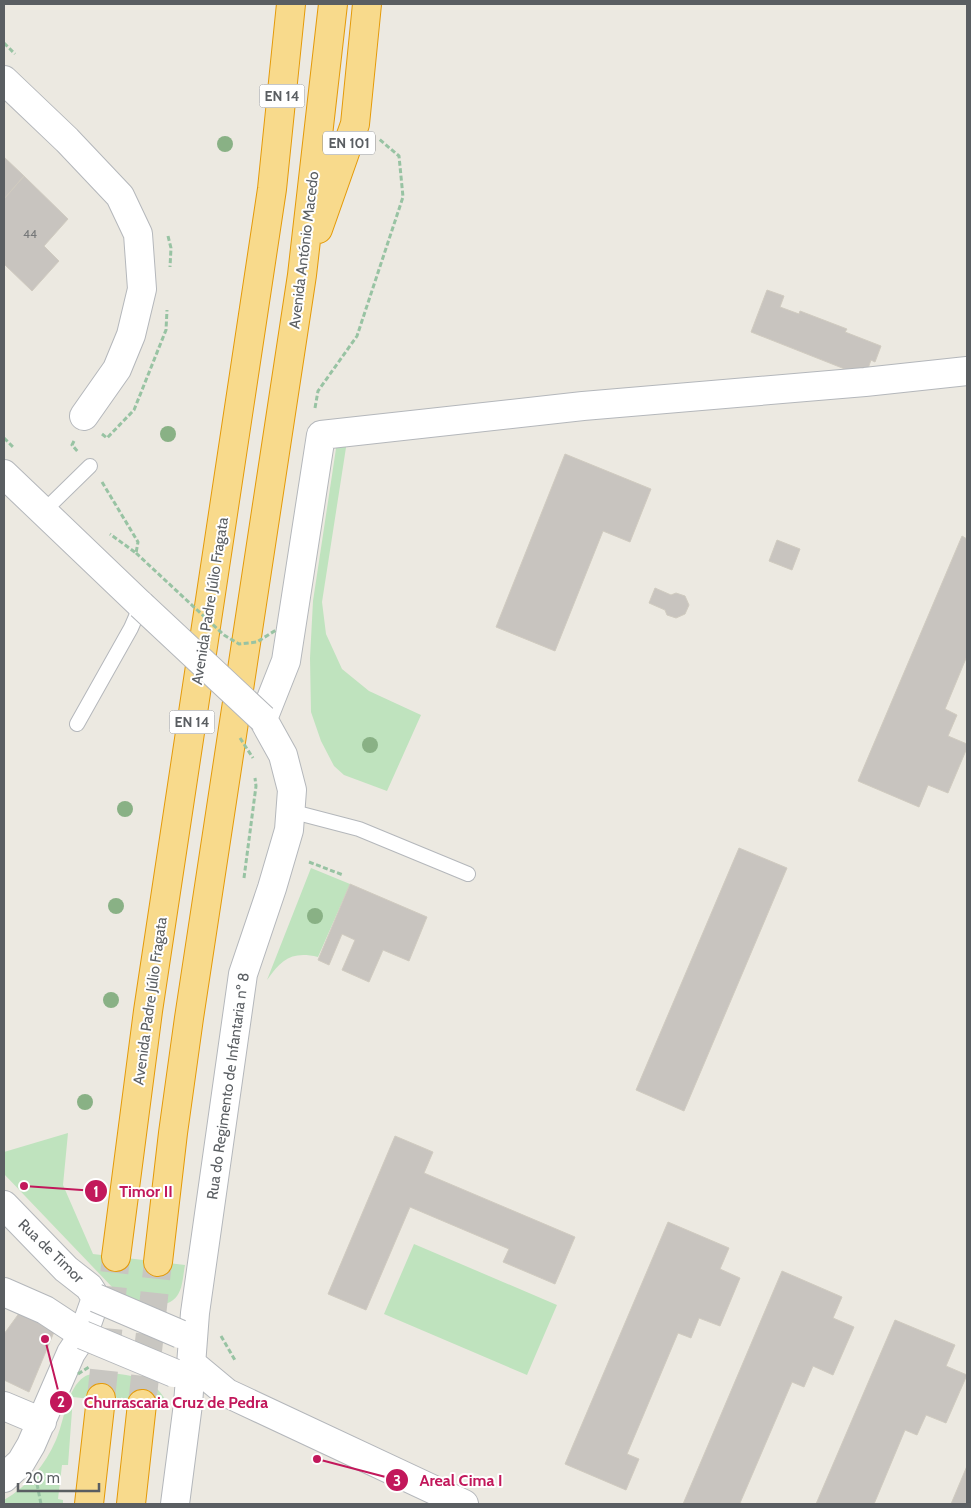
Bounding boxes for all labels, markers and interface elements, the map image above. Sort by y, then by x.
road number: EN 14 [260,84,304,108]
road number: EN 101 [323,132,375,154]
street label: Avenida António Macedo [285,170,323,330]
house number: 44 [23,226,37,241]
street label: Avenida Padre Júlio Fragata [188,515,232,686]
road number: EN 14 [170,710,214,734]
street label: Avenida Padre Júlio Fragata [129,915,171,1086]
street label: Rua do Regimento de Infantaria nº 8 [203,971,253,1201]
callout: Timor II [84,1176,182,1207]
text: Timor II [119,1182,173,1201]
text: 1 [93,1183,99,1201]
street label: Rua de Timor [15,1215,88,1287]
callout: Churrascaria Cruz de Pedra [48,1387,278,1418]
text: 2 [57,1393,65,1411]
text: Churrascaria Cruz de Pedra [84,1393,268,1412]
scale bar [18,1460,99,1492]
callout: Areal Cima I [385,1465,513,1496]
text: 20 m [25,1469,60,1487]
text: Areal Cima I [419,1471,503,1490]
text: 3 [393,1472,401,1490]

